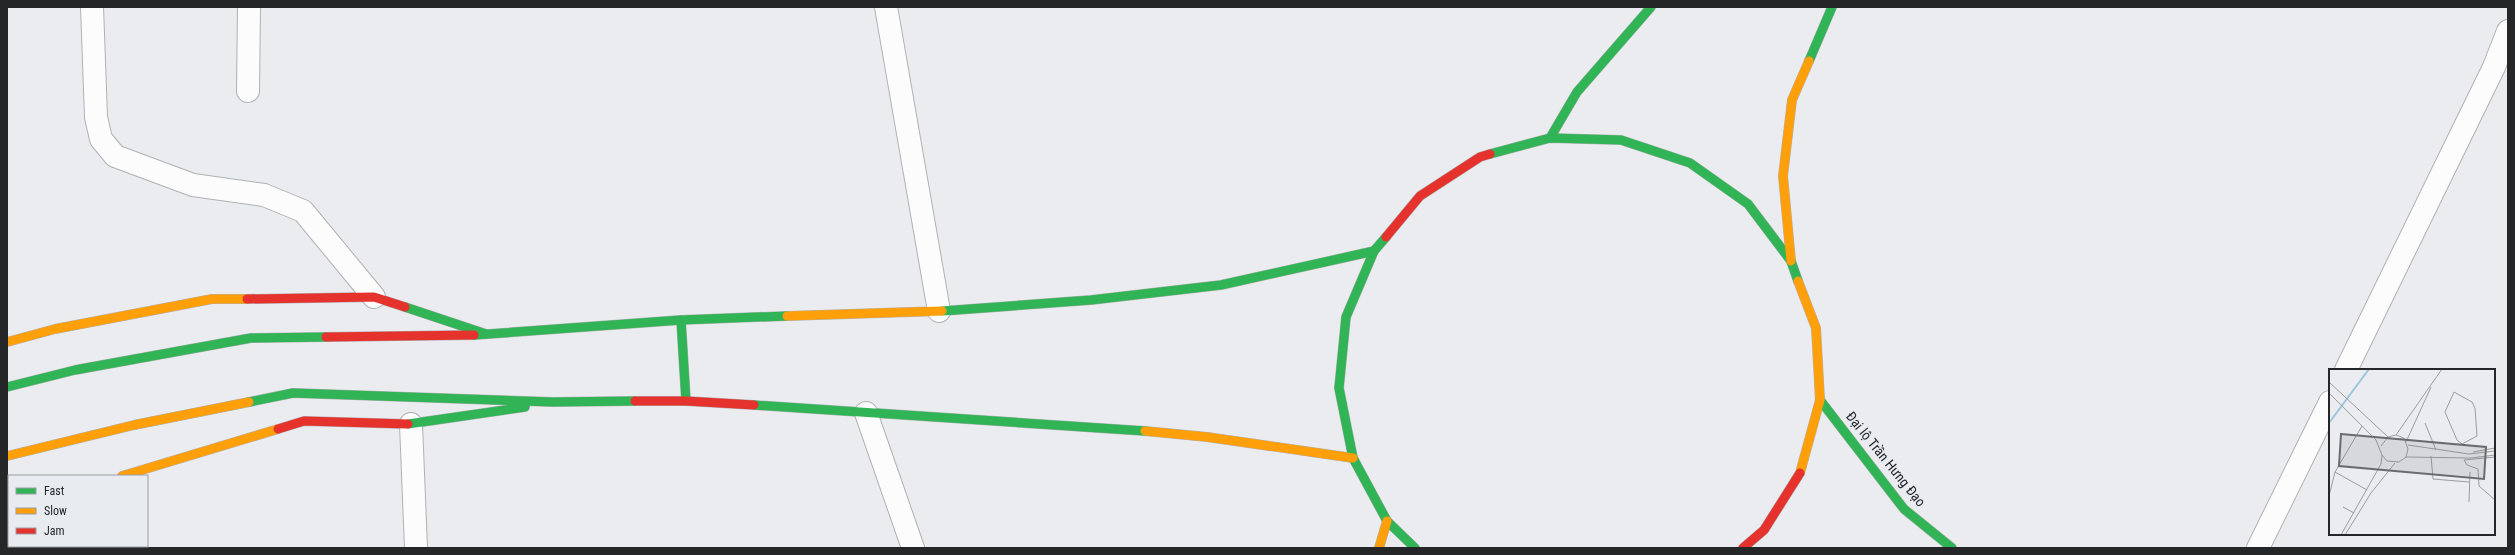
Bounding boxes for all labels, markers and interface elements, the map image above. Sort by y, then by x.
inset map [2329,369,2495,535]
street label: Đại lộ Trần Hưng Đạo [1843,408,1929,510]
legend [8,475,148,547]
text: Fast [44,484,65,498]
text: Slow [44,504,67,518]
text: Jam [44,524,65,538]

